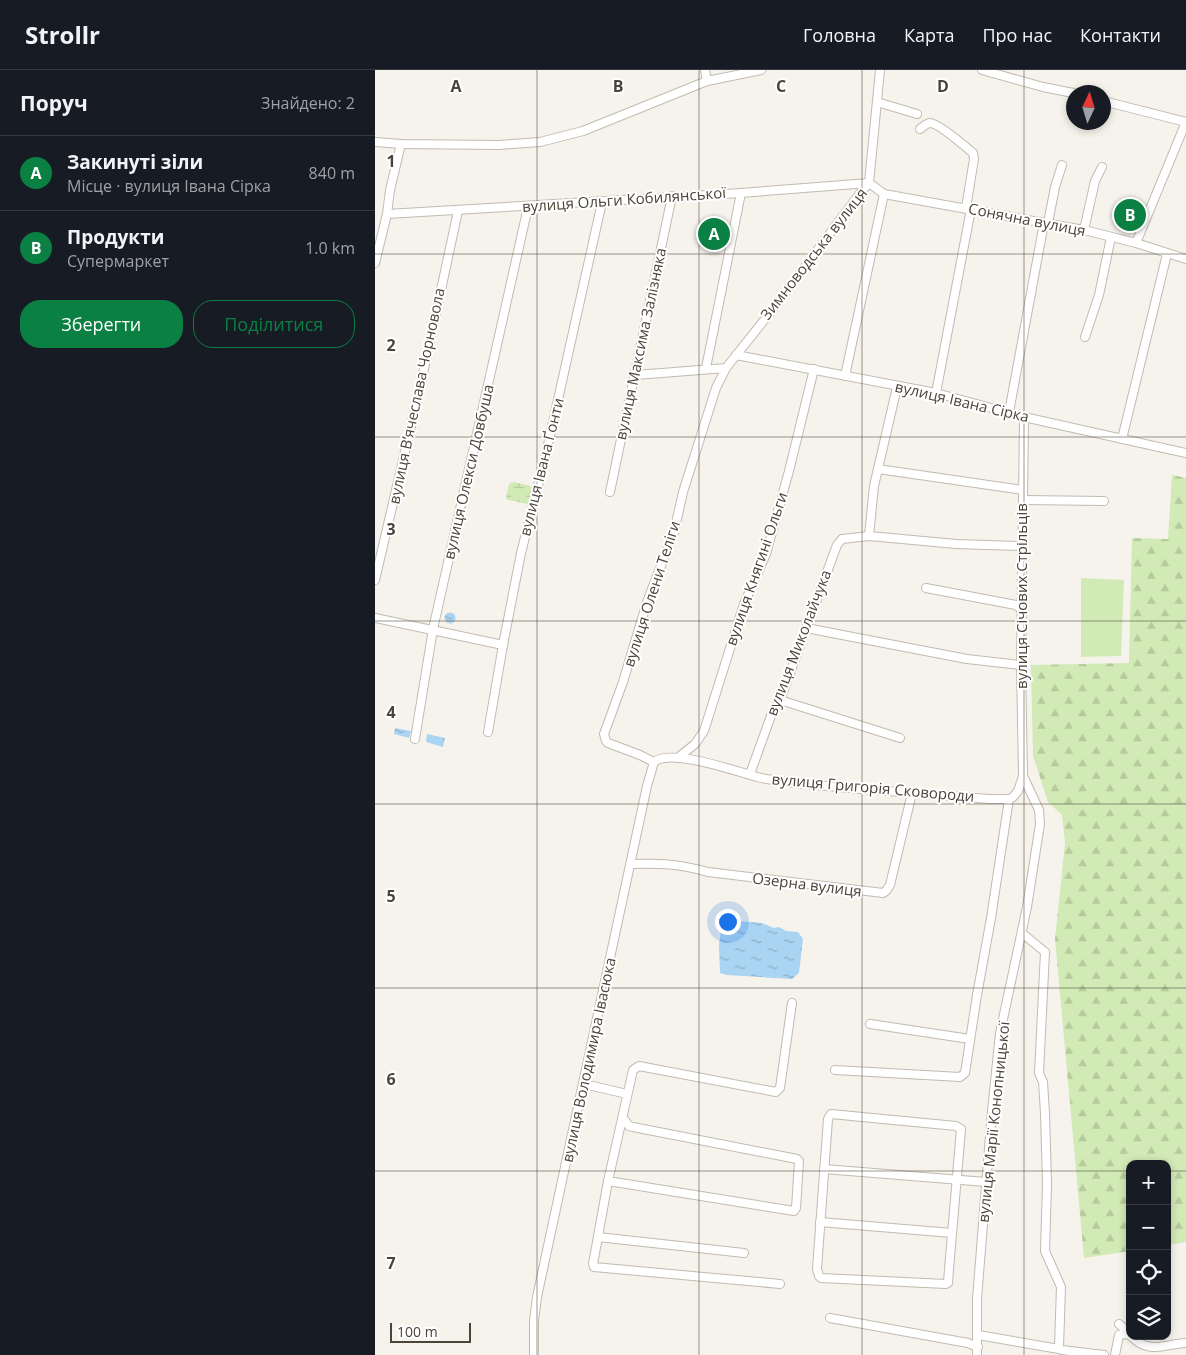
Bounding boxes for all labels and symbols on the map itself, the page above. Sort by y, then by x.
text: A [450,75,462,97]
text: B [613,75,623,97]
text: C [776,75,786,97]
text: D [937,75,949,97]
north arrow [1066,85,1111,130]
text: 1 [386,150,396,172]
street label: вулиця Ольги Кобилянської [521,182,727,216]
street label: Зимноводська вулиця [755,183,871,323]
pin: B [1114,196,1146,234]
street label: Сонячна вулиця [967,198,1088,240]
pin: A [698,215,730,253]
street label: вулиця Максима Залізняка [610,246,670,442]
street label: вулиця Вʼячеслава Чорновола [383,286,449,506]
text: 2 [386,334,396,356]
street label: вулиця Івана Сірка [893,376,1031,426]
street label: вулиця Олекси Довбуша [438,382,498,561]
street label: вулиця Івана Ґонти [514,396,568,538]
street label: вулиця Княгині Ольги [720,489,792,648]
street label: вулиця Січових Стрільців [1011,503,1031,689]
text: 3 [386,518,396,540]
street label: вулиця Олени Теліги [618,518,684,669]
street label: вулиця Миколайчука [761,567,835,718]
text: 4 [386,701,396,723]
street label: вулиця Григорія Сковороди [771,768,975,806]
street label: Озерна вулиця [751,867,863,901]
text: 5 [386,885,396,907]
your location [715,909,741,935]
street label: вулиця Володимира Івасюка [557,955,620,1164]
street label: вулиця Марії Конопницької [972,1020,1014,1223]
text: 6 [386,1068,396,1090]
text: 7 [386,1252,396,1274]
scale bar [390,1320,471,1343]

